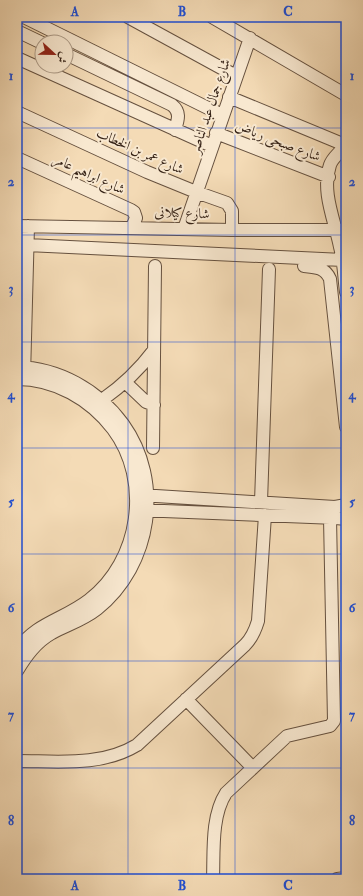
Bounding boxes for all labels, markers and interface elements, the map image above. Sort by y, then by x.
text: A [70,4,80,20]
text: B [178,4,186,20]
text: C [283,4,293,20]
north arrow [34,34,74,74]
text: ش [55,50,71,65]
street label: شارع جمال عبد الناصر [185,56,237,158]
text: 1 [9,68,14,84]
text: 1 [350,68,355,84]
street label: شارع صبحى رياض [232,117,323,168]
street label: شارع عمر بن الخطاب [92,124,186,181]
street label: شارع ابراهيم عامر [48,150,128,203]
text: 2 [8,174,15,190]
text: 2 [349,174,356,190]
street label: شارع كيلانى [154,204,210,225]
text: 3 [9,281,14,297]
text: 3 [350,281,355,297]
text: 4 [6,387,15,403]
text: 4 [347,387,356,403]
text: 5 [8,494,14,510]
text: 5 [349,494,355,510]
text: 6 [8,600,16,616]
text: 6 [349,600,357,616]
text: 7 [8,707,15,723]
text: 7 [349,707,356,723]
text: 8 [8,813,14,829]
text: 8 [349,813,355,829]
text: A [70,878,80,894]
text: B [178,878,186,894]
text: C [283,878,293,894]

